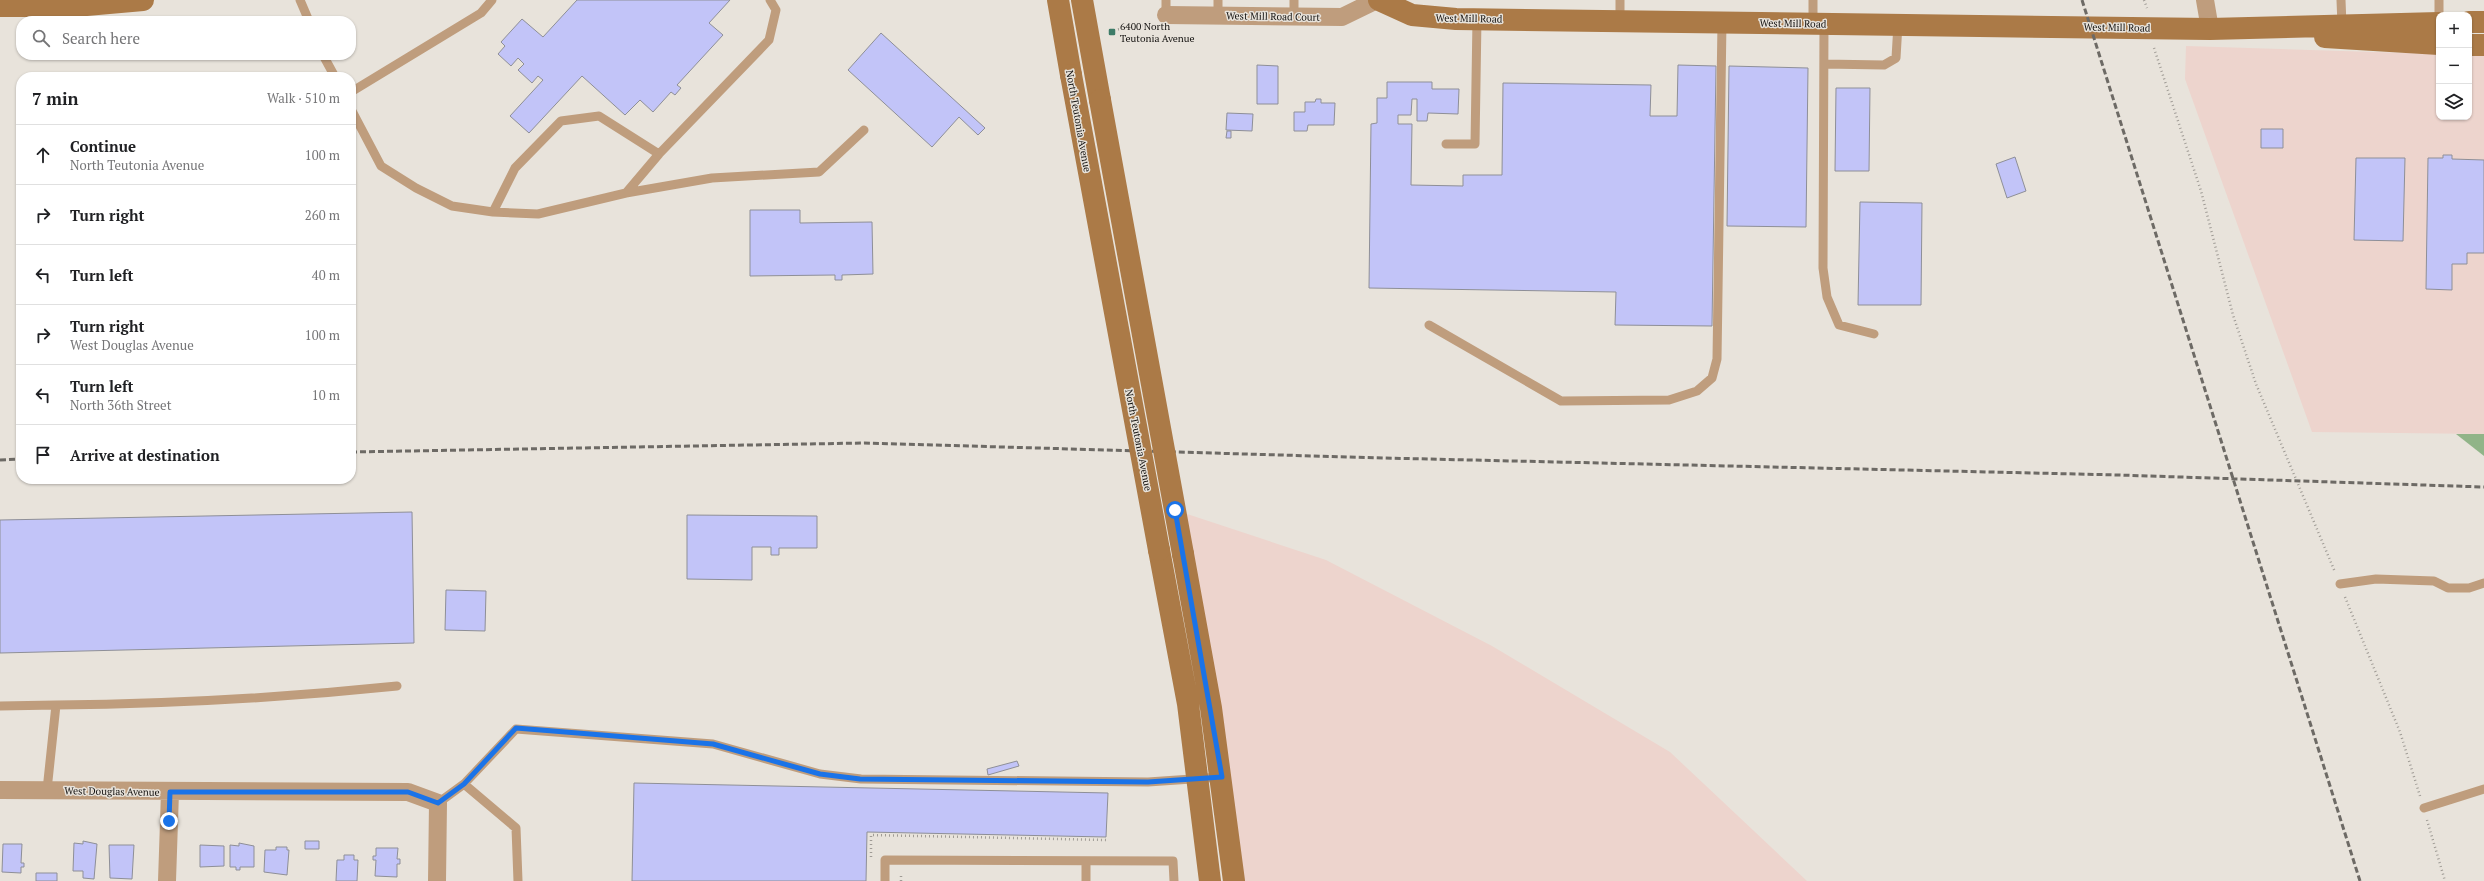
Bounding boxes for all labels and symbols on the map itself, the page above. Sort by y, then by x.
street label: West Mill Road Court [1226,9,1320,24]
street label: West Mill Road [1436,11,1503,26]
street label: West Mill Road [1760,16,1827,31]
place label: 6400 North Teutonia Avenue [1120,20,1195,45]
street label: West Mill Road [2084,20,2151,35]
marker: 6400 North Teutonia Avenue [1107,27,1117,37]
street label: North Teutonia Avenue [1063,69,1094,173]
street label: North Teutonia Avenue [1122,388,1155,492]
route start [1166,501,1184,519]
street label: West Douglas Avenue [64,784,160,799]
route end [160,812,178,830]

